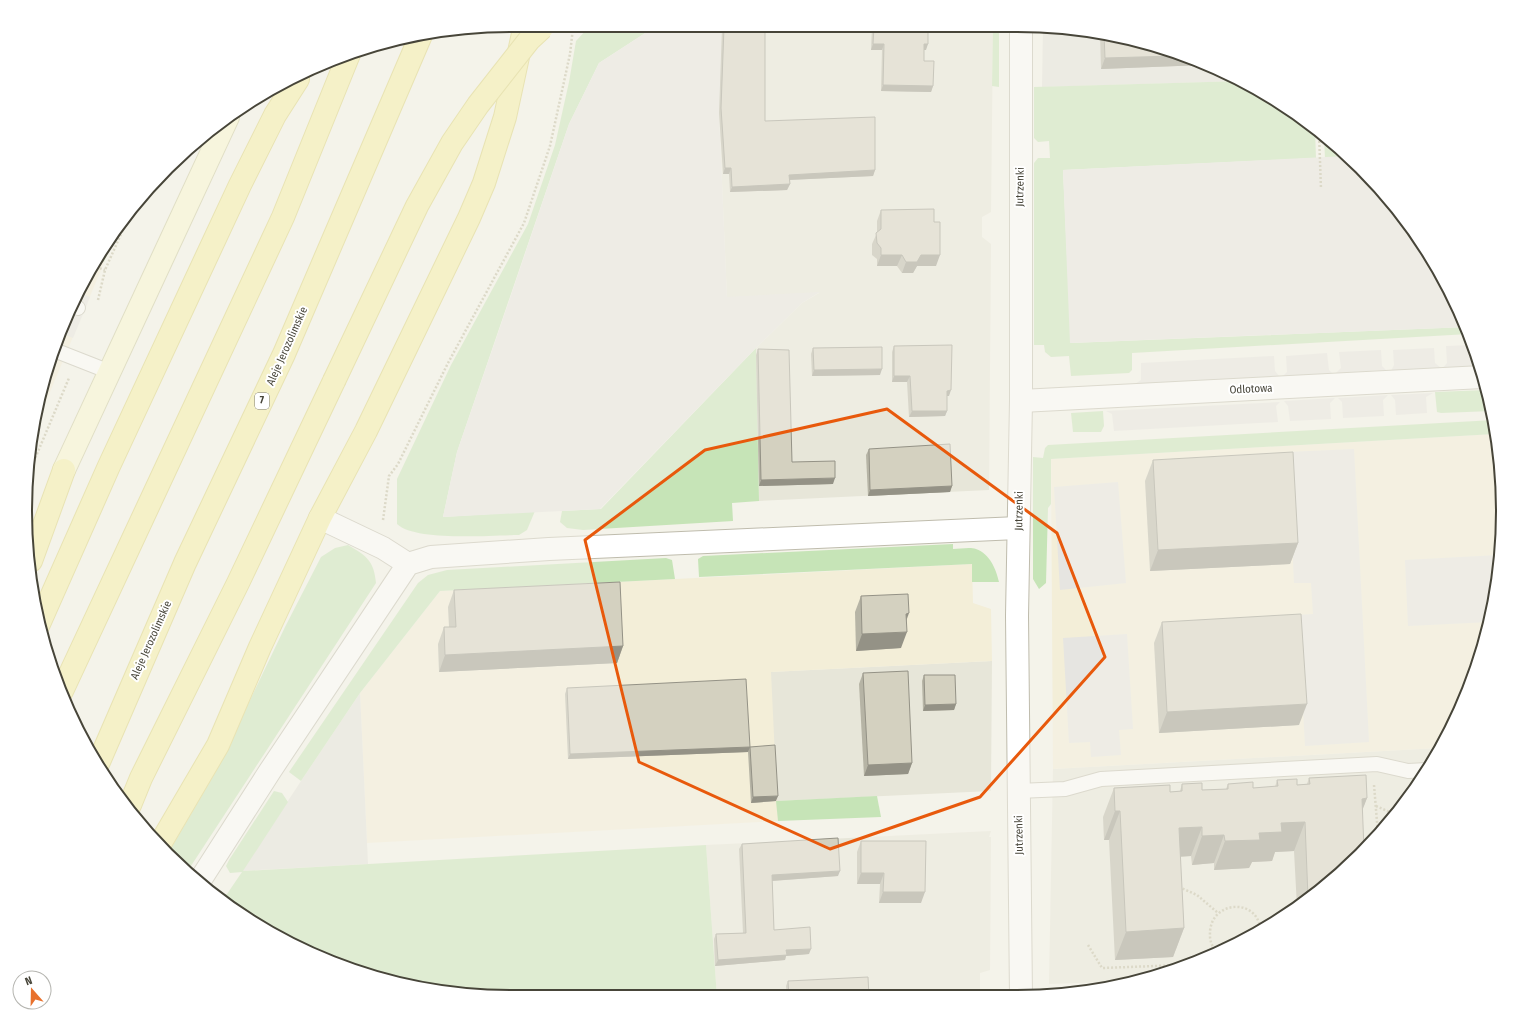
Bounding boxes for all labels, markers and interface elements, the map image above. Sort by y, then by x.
street label: Jutrzenki [1013,167,1027,207]
street label: Aleje Jerozolimskie [264,305,310,387]
street label: Odlotowa [1229,381,1273,397]
road number: 7 [255,393,269,409]
street label: Jutrzenki [1012,491,1026,531]
street label: Aleje Jerozolimskie [128,599,174,681]
street label: Jutrzenki [1012,815,1026,855]
north arrow [12,970,52,1010]
text: N [23,974,34,988]

